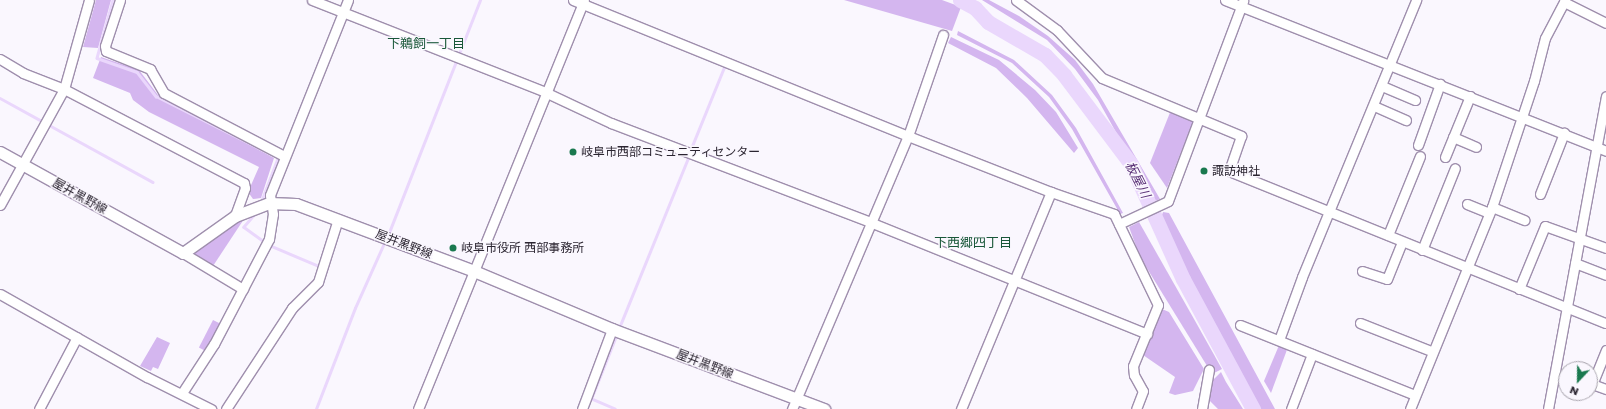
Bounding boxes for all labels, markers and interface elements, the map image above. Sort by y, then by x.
district label: 下鵜飼一丁目 [387,36,465,52]
place label: 岐阜市西部コミュニティセンター [581,145,761,159]
marker: 岐阜市西部コミュニティセンター [568,147,578,157]
water label: 板屋川 [1121,159,1153,201]
place label: 諏訪神社 [1212,164,1260,178]
marker: 諏訪神社 [1199,166,1209,176]
street label: 屋井黒野線 [50,175,110,217]
street label: 屋井黒野線 [373,227,435,261]
district label: 下西郷四丁目 [934,235,1012,251]
place label: 岐阜市役所 西部事務所 [461,241,584,255]
marker: 岐阜市役所 西部事務所 [448,243,458,253]
street label: 屋井黒野線 [674,347,736,381]
north arrow [1558,361,1598,401]
text: N [1567,382,1581,400]

